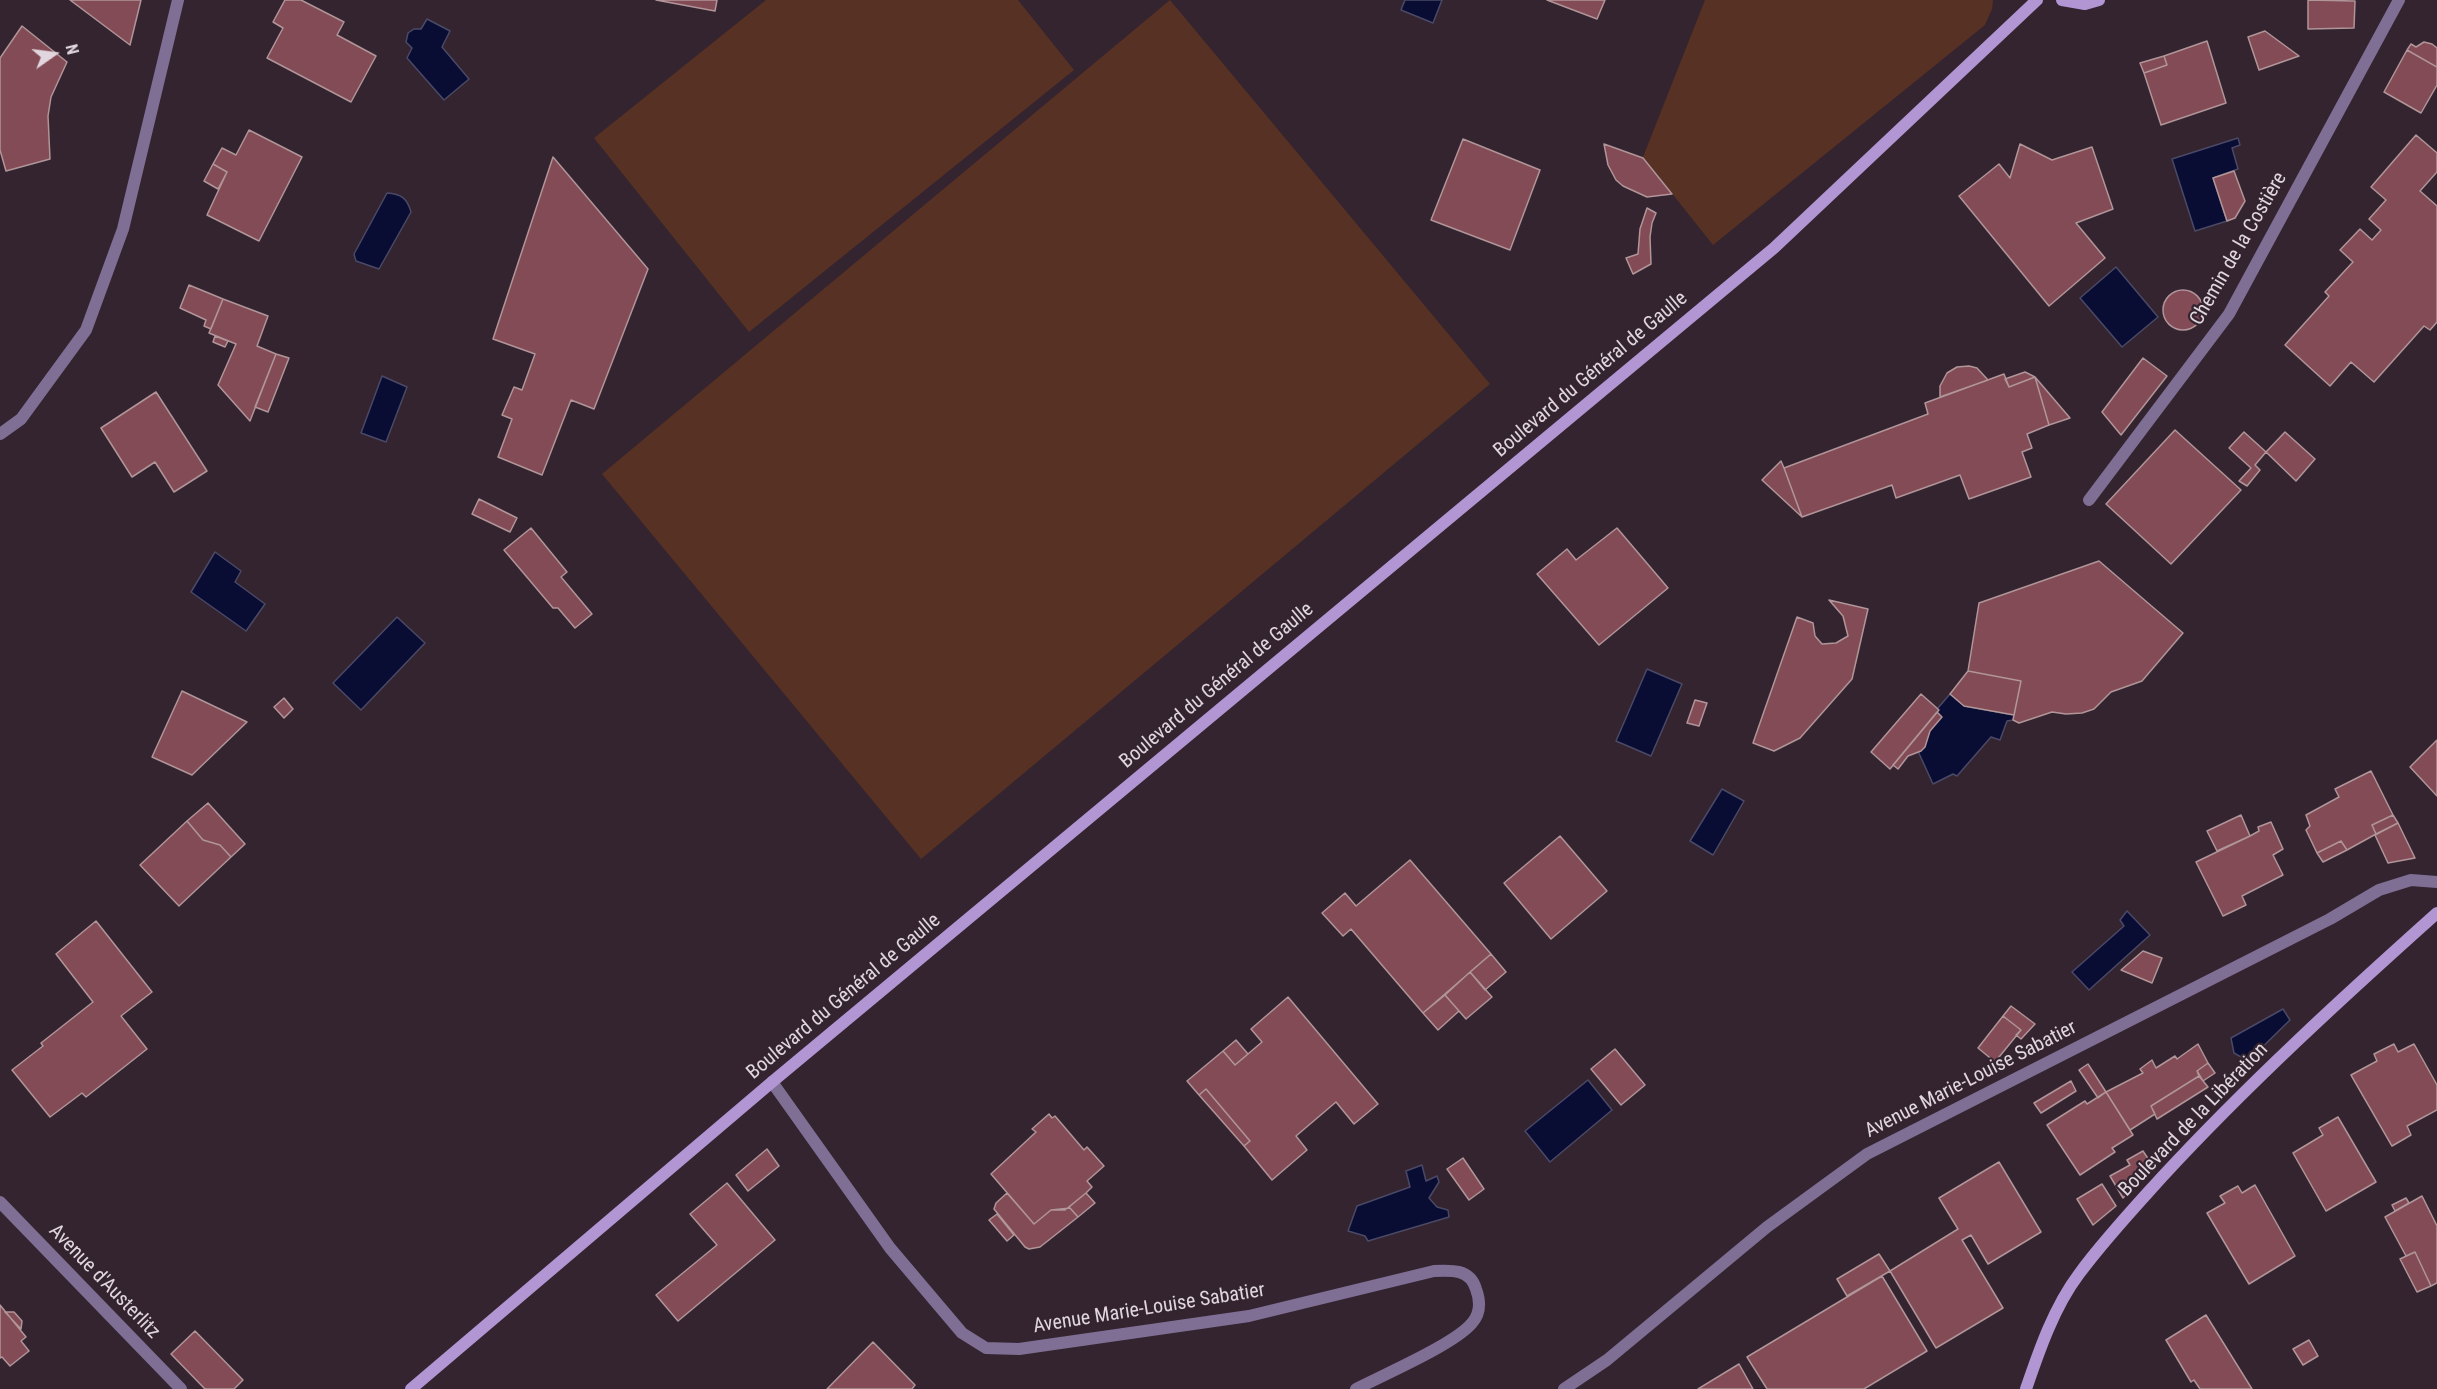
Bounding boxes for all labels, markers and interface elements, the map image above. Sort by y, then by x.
north arrow [24,24,84,84]
text: N [62,42,82,57]
street label: Chemin de la Costière [2185,168,2293,330]
street label: Boulevard du Général de Gaulle [1489,287,1693,463]
street label: Boulevard du Général de Gaulle [1115,598,1319,774]
street label: Boulevard du Général de Gaulle [742,909,946,1085]
street label: Avenue Marie-Louise Sabatier [1861,1016,2081,1144]
street label: Boulevard de la Libération [2114,1038,2274,1202]
street label: Avenue d'Austerlitz [43,1220,165,1344]
street label: Avenue Marie-Louise Sabatier [1031,1279,1267,1339]

